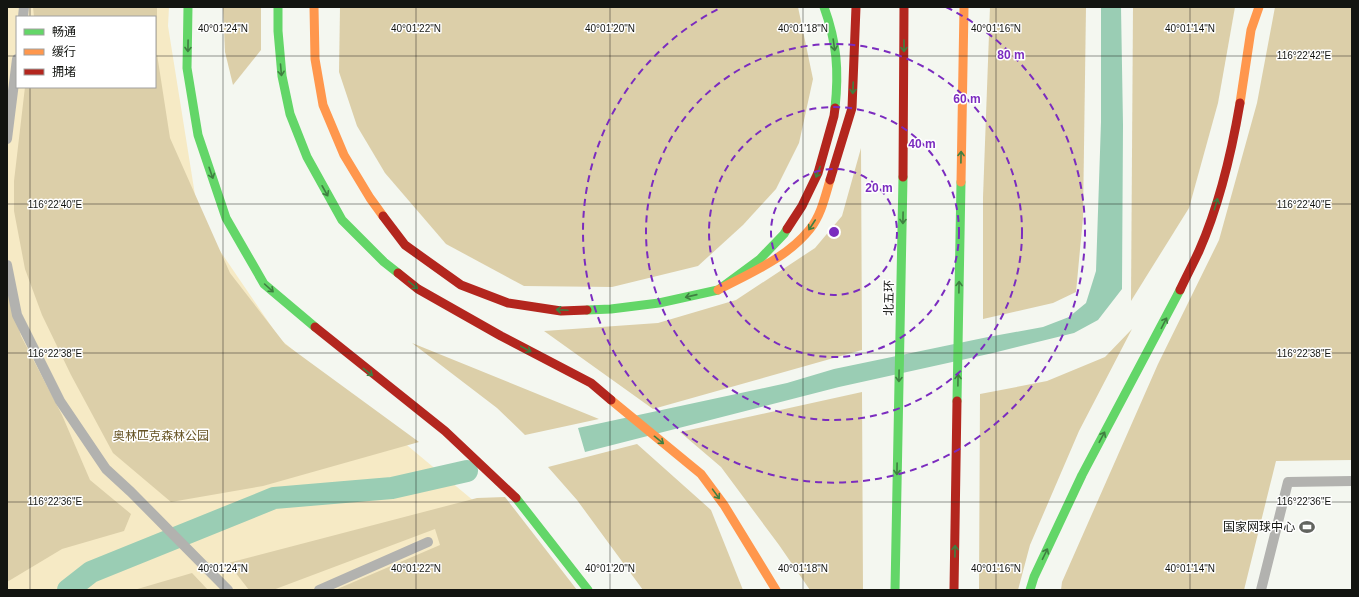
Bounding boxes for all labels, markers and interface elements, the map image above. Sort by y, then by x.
legend [16,16,156,88]
text: 40°01'24"N [198,23,248,34]
text: 40°01'22"N [391,23,441,34]
text: 40°01'20"N [585,23,635,34]
text: 40°01'18"N [778,23,828,34]
text: 40°01'16"N [971,23,1021,34]
text: 40°01'14"N [1165,23,1215,34]
text: 畅通 [52,25,76,39]
one-way arrow [830,38,838,51]
one-way arrow [184,39,192,52]
one-way arrow [900,39,908,52]
text: 缓行 [52,45,76,59]
text: 80 m [997,48,1025,62]
text: 116°22'42"E [1277,50,1331,61]
one-way arrow [278,63,285,76]
text: 拥堵 [52,65,76,79]
one-way arrow [849,81,857,94]
text: 60 m [953,92,981,106]
text: 40 m [908,137,936,151]
one-way arrow [958,151,965,164]
one-way arrow [814,165,822,177]
one-way arrow [207,167,215,179]
text: 20 m [865,181,893,195]
one-way arrow [322,185,330,197]
one-way arrow [1213,198,1220,211]
text: 116°22'40"E [28,199,82,210]
text: 116°22'40"E [1277,199,1331,210]
one-way arrow [899,211,906,224]
one-way arrow [808,219,816,231]
centre of rings [827,225,841,239]
street label: 北五环 [882,280,896,316]
one-way arrow [407,281,418,289]
one-way arrow [955,281,963,294]
one-way arrow [264,284,274,293]
one-way arrow [684,293,697,300]
one-way arrow [556,306,569,314]
one-way arrow [1160,317,1168,329]
one-way arrow [520,346,532,353]
text: 116°22'38"E [28,348,82,359]
text: 116°22'38"E [1277,348,1331,359]
one-way arrow [363,367,374,376]
one-way arrow [896,369,903,382]
one-way arrow [954,374,962,387]
park label: 奥林匹克森林公园 [113,429,209,443]
one-way arrow [1099,431,1106,443]
one-way arrow [653,435,664,444]
one-way arrow [894,462,901,475]
one-way arrow [712,488,720,499]
text: 116°22'36"E [28,496,82,507]
text: 116°22'36"E [1277,496,1331,507]
sports icon: 国家网球中心 [1298,518,1316,536]
place label: 国家网球中心 [1223,520,1295,534]
one-way arrow [951,545,959,558]
one-way arrow [1042,548,1049,560]
text: 40°01'24"N [198,563,248,574]
text: 40°01'22"N [391,563,441,574]
text: 40°01'20"N [585,563,635,574]
text: 40°01'18"N [778,563,828,574]
text: 40°01'16"N [971,563,1021,574]
text: 40°01'14"N [1165,563,1215,574]

